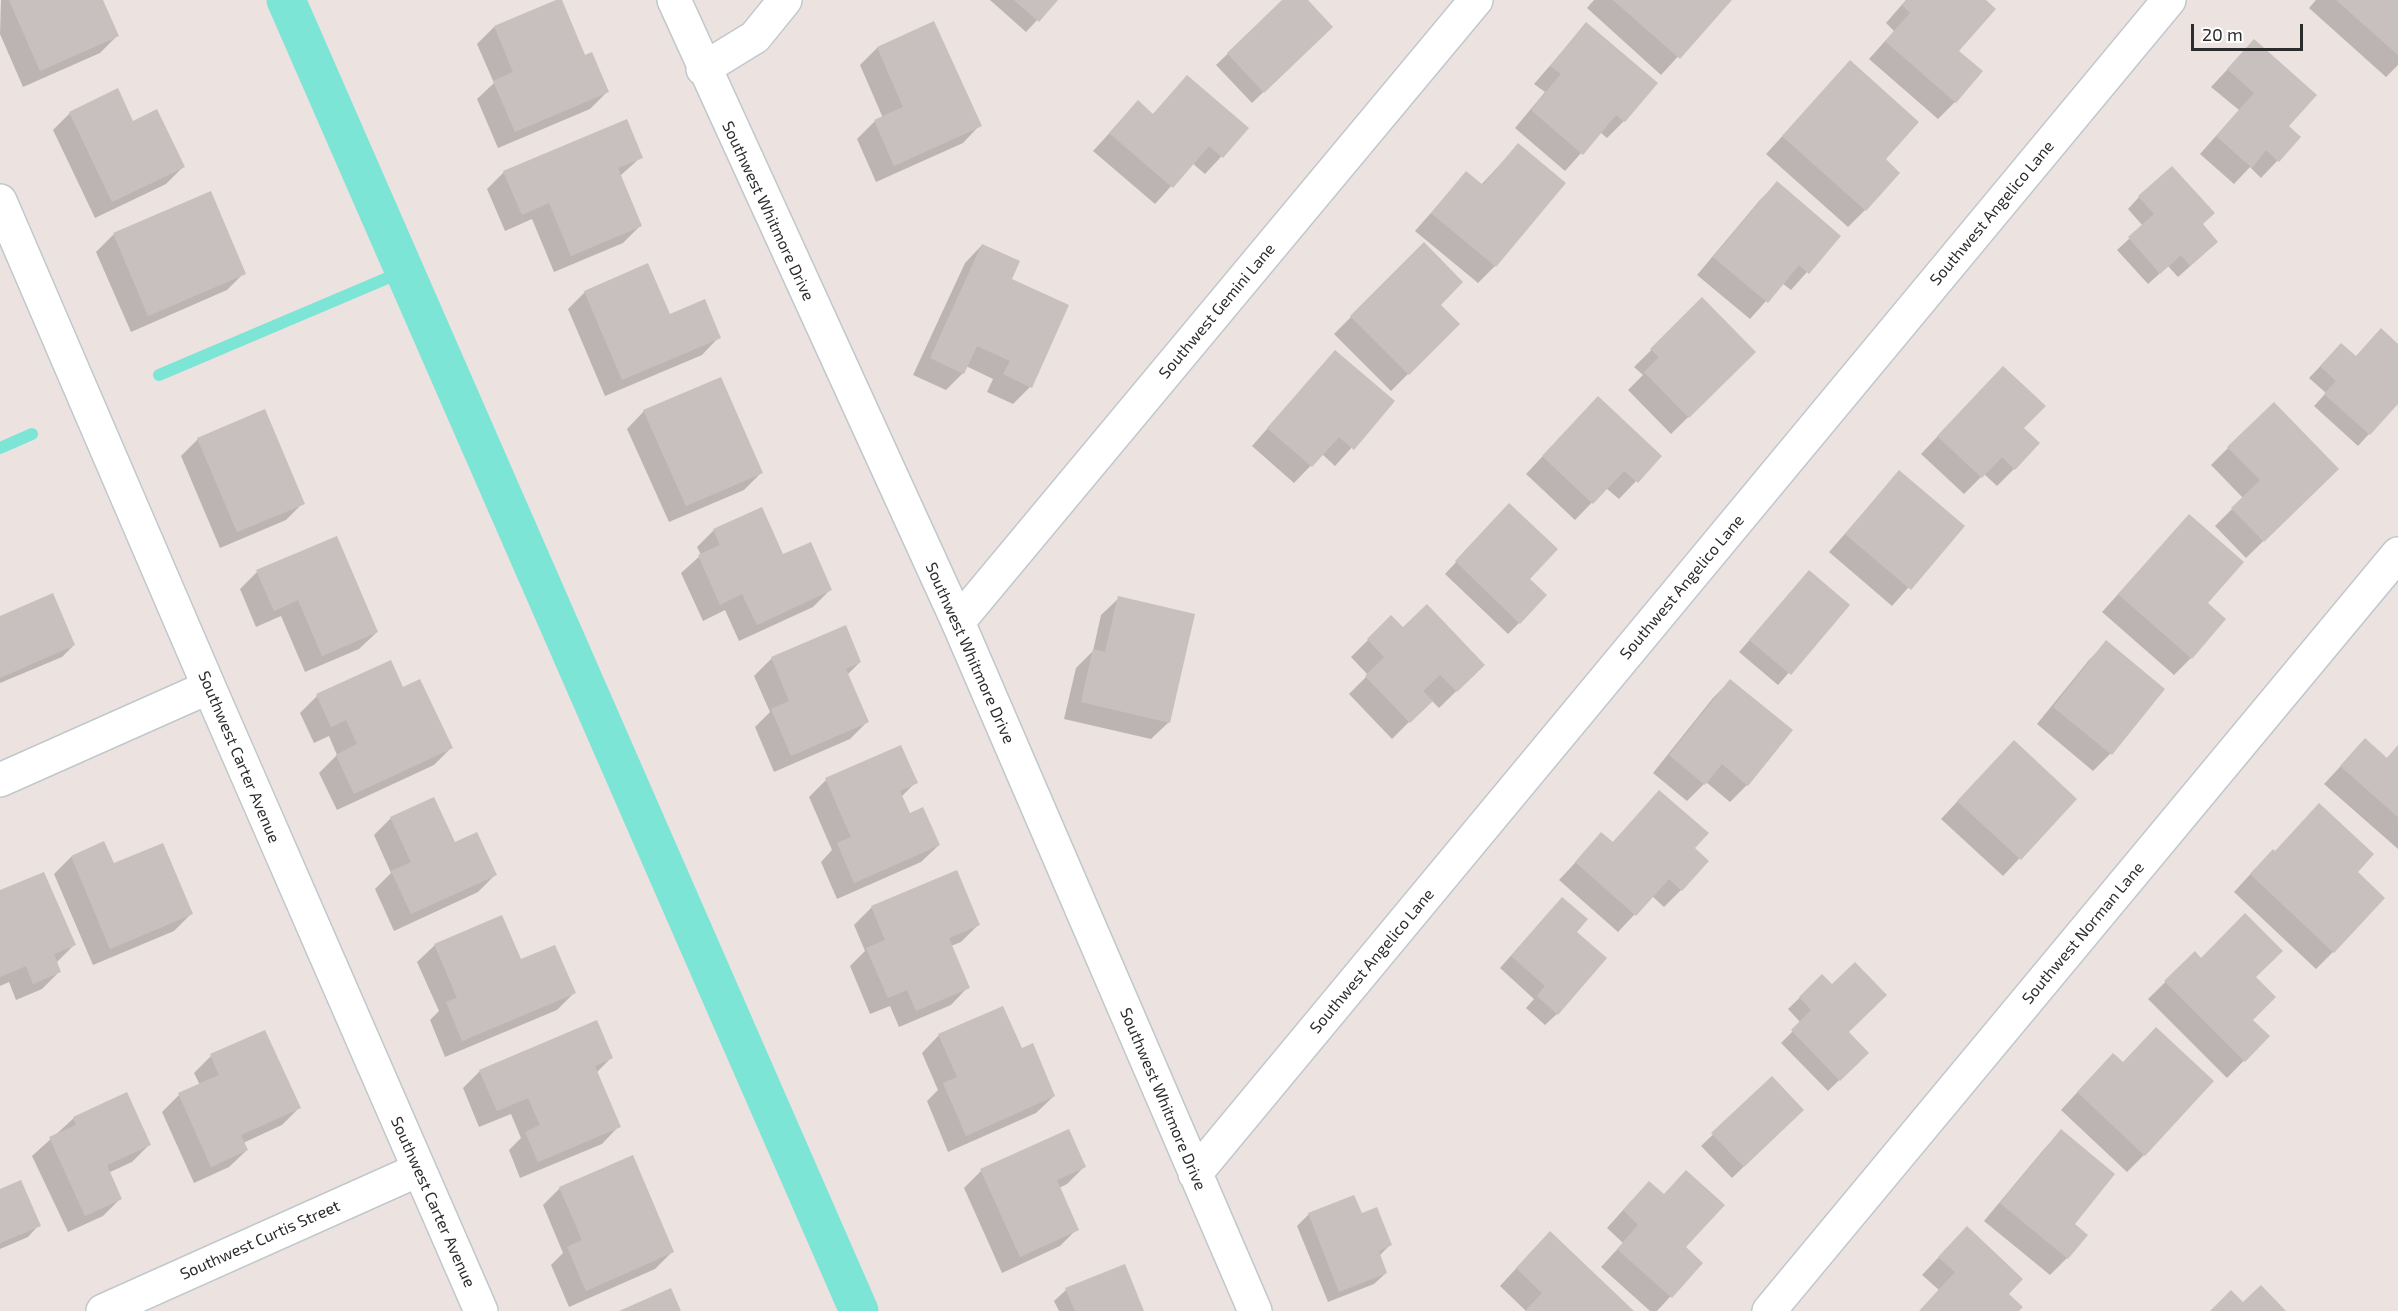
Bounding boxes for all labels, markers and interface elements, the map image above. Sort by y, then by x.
scale bar [2194,12,2306,50]
text: 20 m [2202,23,2243,45]
street label: Southwest Whitmore Drive [718,118,818,304]
street label: Southwest Angelico Lane [1926,137,2058,289]
street label: Southwest Gemini Lane [1155,240,1279,382]
street label: Southwest Angelico Lane [1616,511,1748,663]
street label: Southwest Whitmore Drive [921,560,1019,746]
street label: Southwest Carter Avenue [194,668,284,846]
street label: Southwest Norman Lane [2018,858,2148,1008]
street label: Southwest Angelico Lane [1306,885,1438,1037]
street label: Southwest Whitmore Drive [1116,1005,1210,1193]
street label: Southwest Carter Avenue [387,1114,479,1290]
street label: Southwest Curtis Street [177,1196,343,1284]

